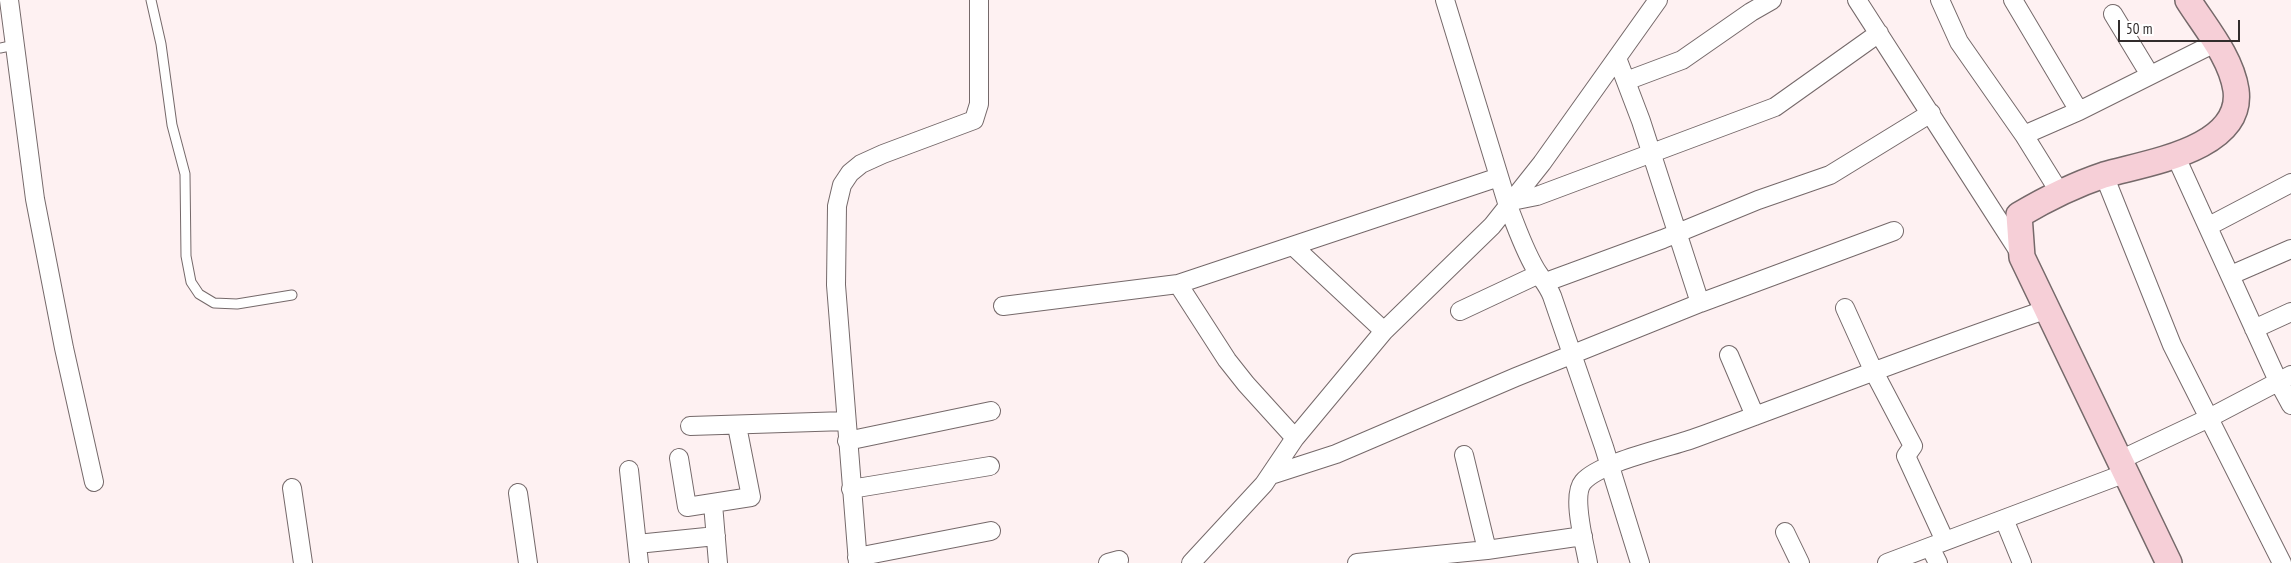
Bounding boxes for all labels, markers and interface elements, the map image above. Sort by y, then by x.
scale bar [2121,10,2244,42]
text: 50 m [2126,19,2152,38]

